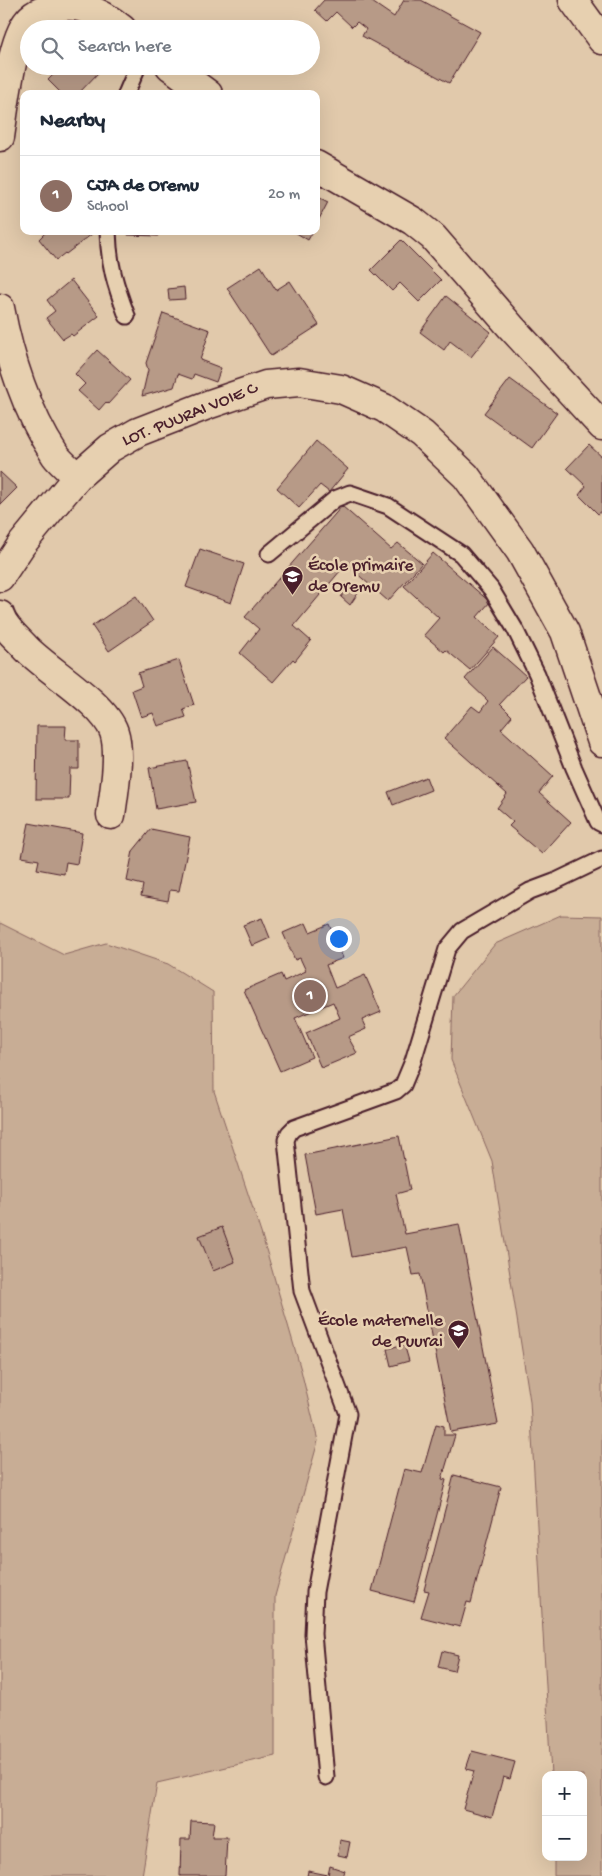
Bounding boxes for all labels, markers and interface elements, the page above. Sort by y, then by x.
search box [20,20,320,75]
icon: search [38,34,66,62]
text: Search here [78,36,172,59]
text: Nearby [40,110,105,135]
text: CJA de Oremu [87,175,199,198]
text: 1 [53,186,59,205]
text: 20 m [268,186,300,205]
text: School [87,198,129,217]
street label: LOT. PUURAI VOIE C [119,378,262,452]
place label: École primaire de Oremu [308,556,414,598]
school or university icon: École primaire de Oremu [280,564,304,595]
your location [326,926,352,952]
pin: 1 [294,977,326,1015]
place label: École maternelle de Puurai [318,1311,444,1353]
school or university icon: École maternelle de Puurai [447,1319,471,1350]
map controls [542,1771,587,1861]
button: + [542,1771,587,1816]
button: − [542,1816,587,1861]

